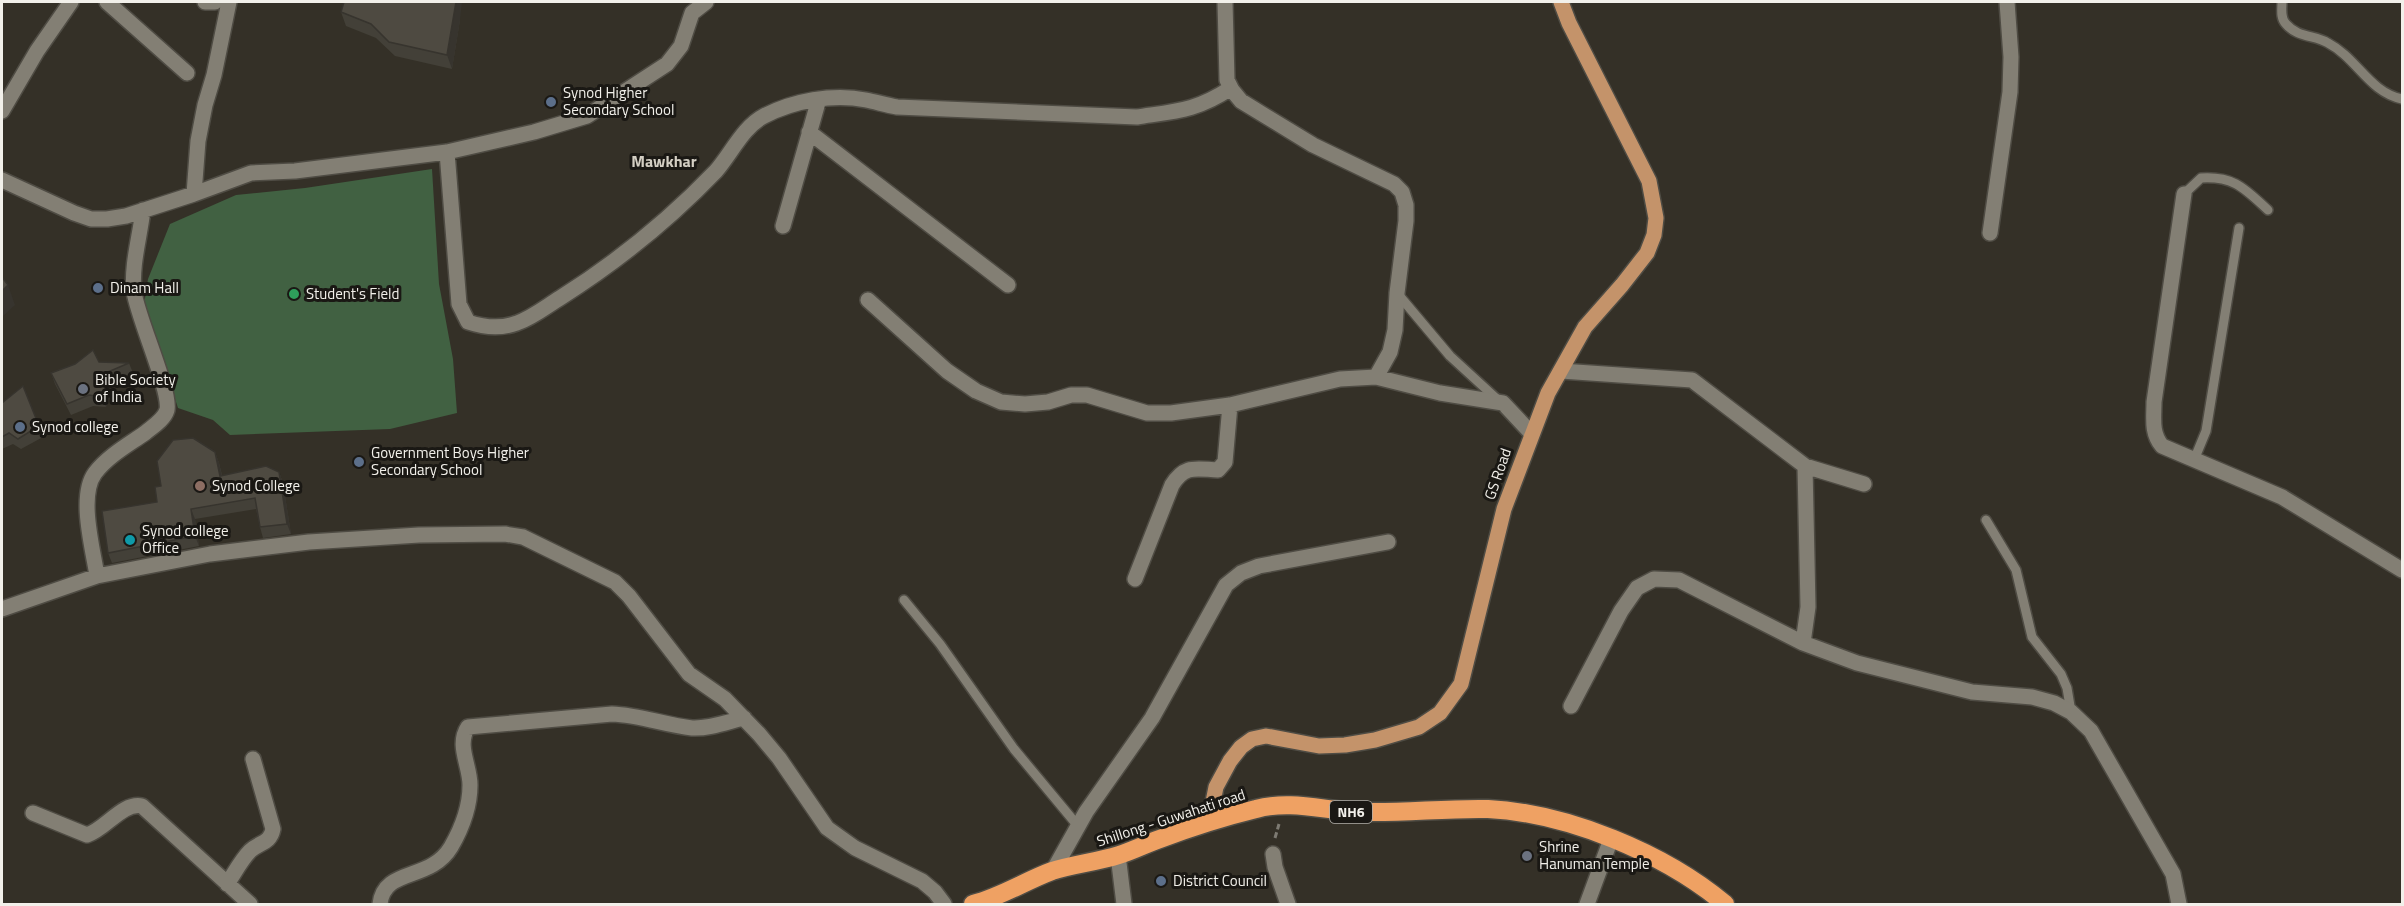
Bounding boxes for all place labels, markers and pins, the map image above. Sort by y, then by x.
place label: Synod Higher Secondary School [563,81,674,121]
marker: Synod Higher Secondary School [544,95,558,109]
place label: Dinam Hall [110,276,179,299]
marker: Dinam Hall [91,281,105,295]
place label: Student's Field [306,282,399,305]
marker: Student's Field [287,287,301,301]
place label: Bible Society of India [95,368,176,408]
marker: Bible Society of India [76,382,90,396]
place label: Synod college [32,415,119,438]
marker: Synod college [13,420,27,434]
place label: Government Boys Higher Secondary School [371,441,529,481]
marker: Government Boys Higher Secondary School [352,455,366,469]
place label: Synod College [212,474,300,497]
marker: Synod College [193,479,207,493]
place label: Synod college Office [142,519,229,559]
marker: Synod college Office [123,533,137,547]
place label: Shrine Hanuman Temple [1539,835,1650,875]
marker: Shrine Hanuman Temple [1520,849,1534,863]
place label: District Council [1173,869,1267,892]
marker: District Council [1154,874,1168,888]

